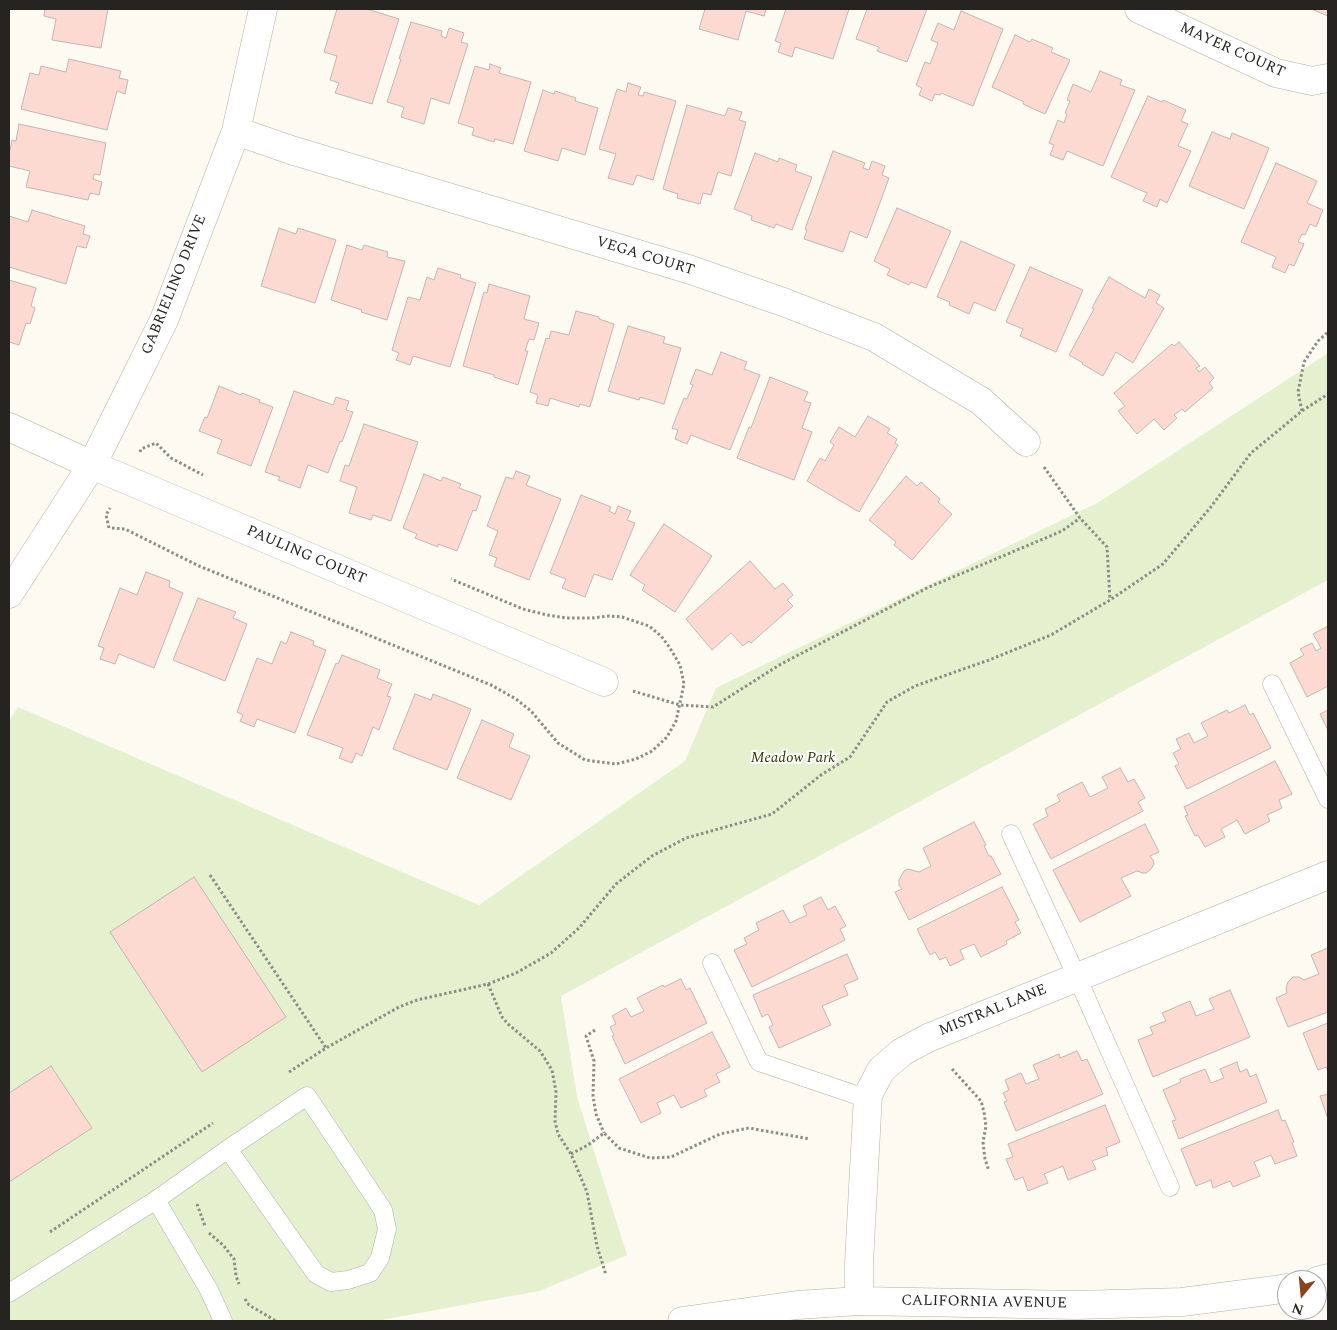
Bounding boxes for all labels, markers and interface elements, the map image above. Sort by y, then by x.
street label: MAYER COURT [1176,20,1288,82]
street label: GABRIELINO DRIVE [139,212,211,358]
street label: VEGA COURT [594,233,696,281]
street label: PAULING COURT [243,523,369,589]
park label: Meadow Park [751,750,835,768]
street label: MISTRAL LANE [936,981,1050,1041]
north arrow [1277,1270,1327,1320]
street label: CALIFORNIA AVENUE [901,1293,1067,1313]
text: N [1289,1297,1306,1321]

